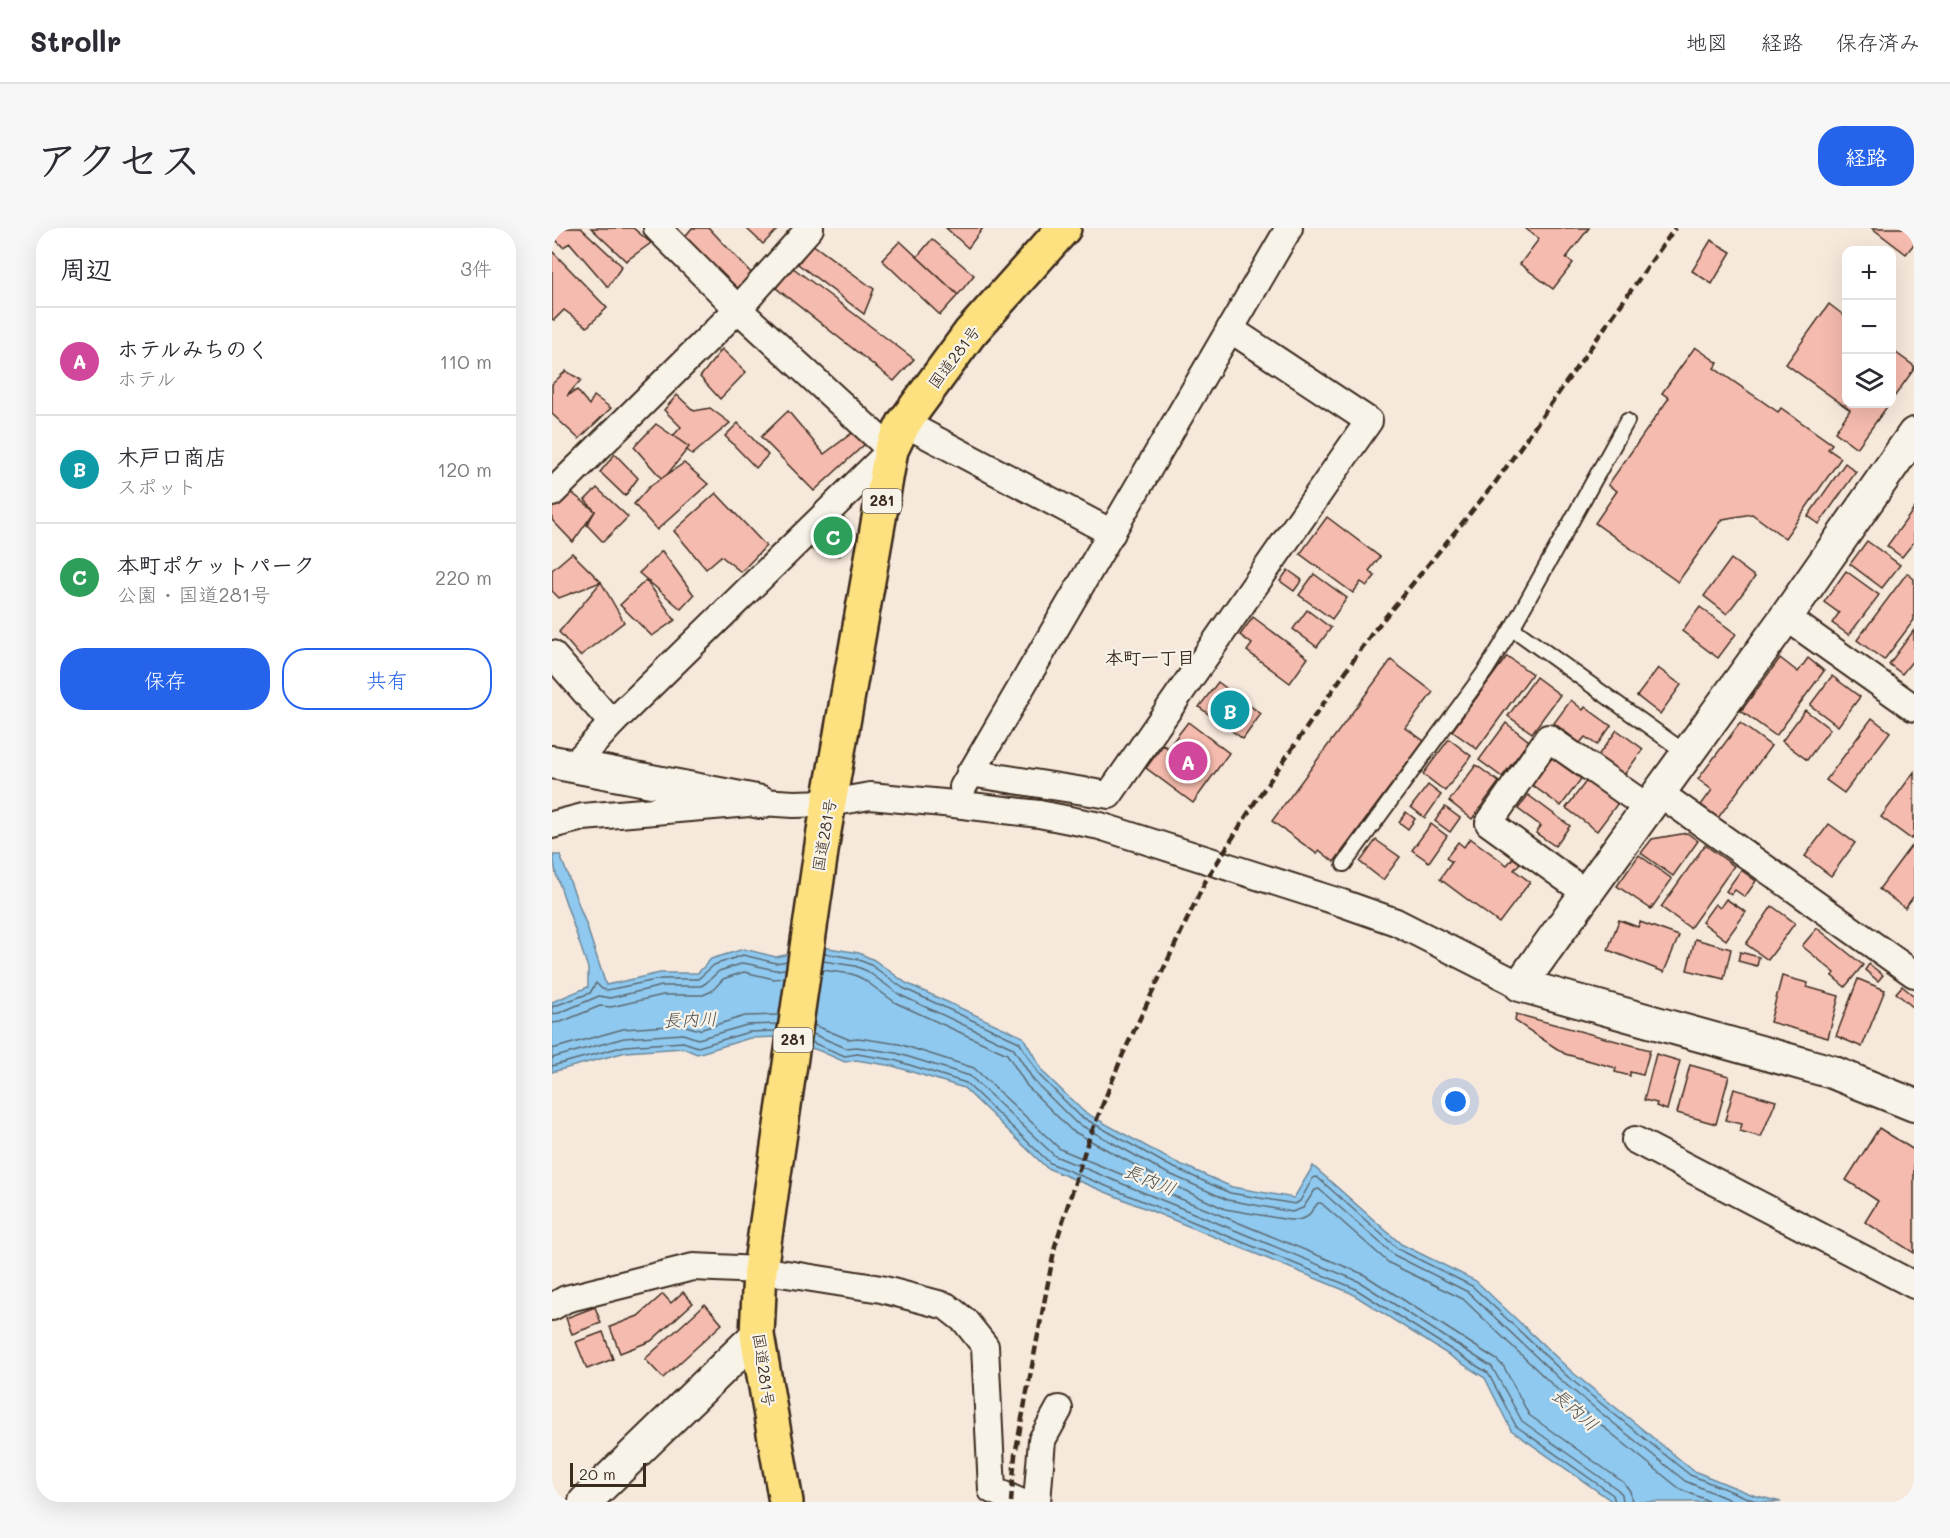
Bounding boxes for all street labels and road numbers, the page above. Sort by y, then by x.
street label: 国道281号 [923,321,984,392]
road number: 281 [862,489,902,513]
street label: 国道281号 [807,797,840,873]
road number: 281 [774,1028,812,1052]
street label: 国道281号 [749,1332,780,1408]

